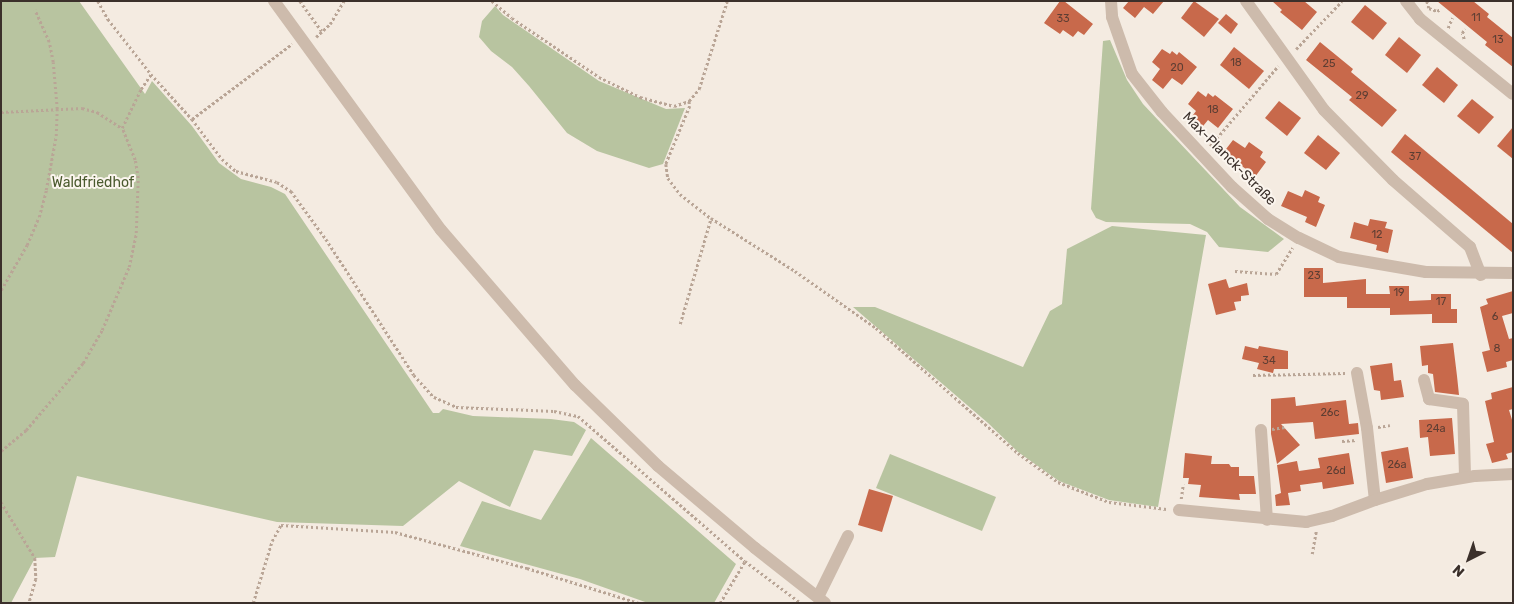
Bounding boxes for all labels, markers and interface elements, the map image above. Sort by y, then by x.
house number: 11 [1471,11,1481,25]
house number: 33 [1056,12,1070,26]
house number: 13 [1492,33,1504,47]
house number: 18 [1230,56,1242,70]
house number: 25 [1323,57,1335,71]
house number: 20 [1170,61,1184,75]
house number: 29 [1356,89,1368,103]
house number: 18 [1207,103,1219,117]
street label: Max-Planck-Straße [1179,109,1279,209]
house number: 37 [1409,150,1421,164]
park label: Waldfriedhof [52,175,134,191]
house number: 12 [1371,228,1383,242]
house number: 23 [1307,269,1321,283]
house number: 19 [1393,286,1405,300]
house number: 17 [1436,295,1446,309]
house number: 6 [1492,310,1498,324]
house number: 8 [1494,342,1500,356]
house number: 34 [1262,354,1276,368]
house number: 26c [1320,406,1340,420]
house number: 24a [1426,422,1446,436]
house number: 26a [1387,458,1407,472]
house number: 26d [1326,464,1346,478]
north arrow [1444,534,1494,584]
text: N [1449,561,1468,580]

